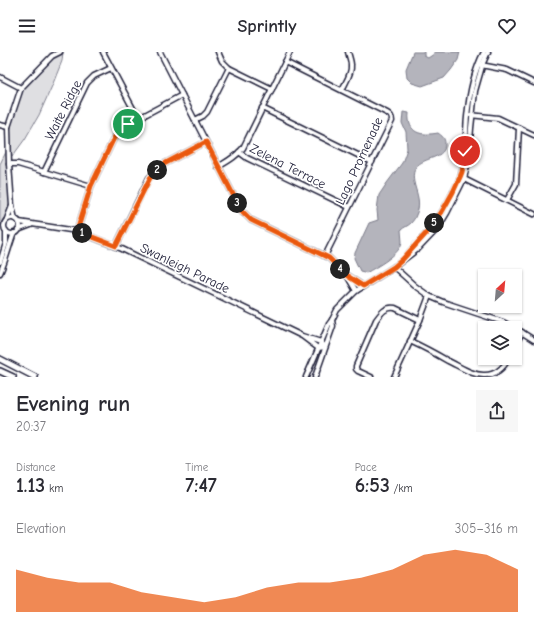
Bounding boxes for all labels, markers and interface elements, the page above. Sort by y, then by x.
icon: menu [16,15,38,37]
icon: heart [496,15,518,37]
text: Sprintly [237,16,297,37]
street label: Waite Ridge [42,77,85,142]
pin [111,107,145,141]
icon: arrive [117,113,139,135]
street label: Lago Promenade [332,114,386,207]
pin [448,134,482,168]
street label: Zelena Terrace [247,140,329,192]
icon: check [454,140,476,162]
pin: 2 [147,160,167,180]
text: 2 [154,163,160,176]
pin: 3 [227,193,247,213]
text: 3 [234,196,240,209]
pin: 5 [424,213,444,233]
text: 5 [431,216,437,229]
pin: 1 [72,223,92,243]
text: 1 [80,226,84,239]
street label: Swanleigh Parade [138,240,233,296]
pin: 4 [330,259,350,279]
text: 4 [337,262,343,275]
north arrow [478,269,522,313]
map controls [478,269,522,365]
button: layers [478,321,522,365]
button: share [476,390,518,432]
text: Evening run [16,391,130,417]
text: 20:37 [16,419,46,434]
text: Distance [16,461,55,474]
text: Time [185,461,208,474]
text: Pace [355,461,377,474]
text: 1.13 [16,474,45,497]
text: 7:47 [185,474,217,497]
text: 6:53 [355,474,390,497]
text: km [45,482,63,495]
text: /km [390,482,413,495]
text: Elevation [16,521,66,536]
text: 305–316 m [455,521,518,536]

